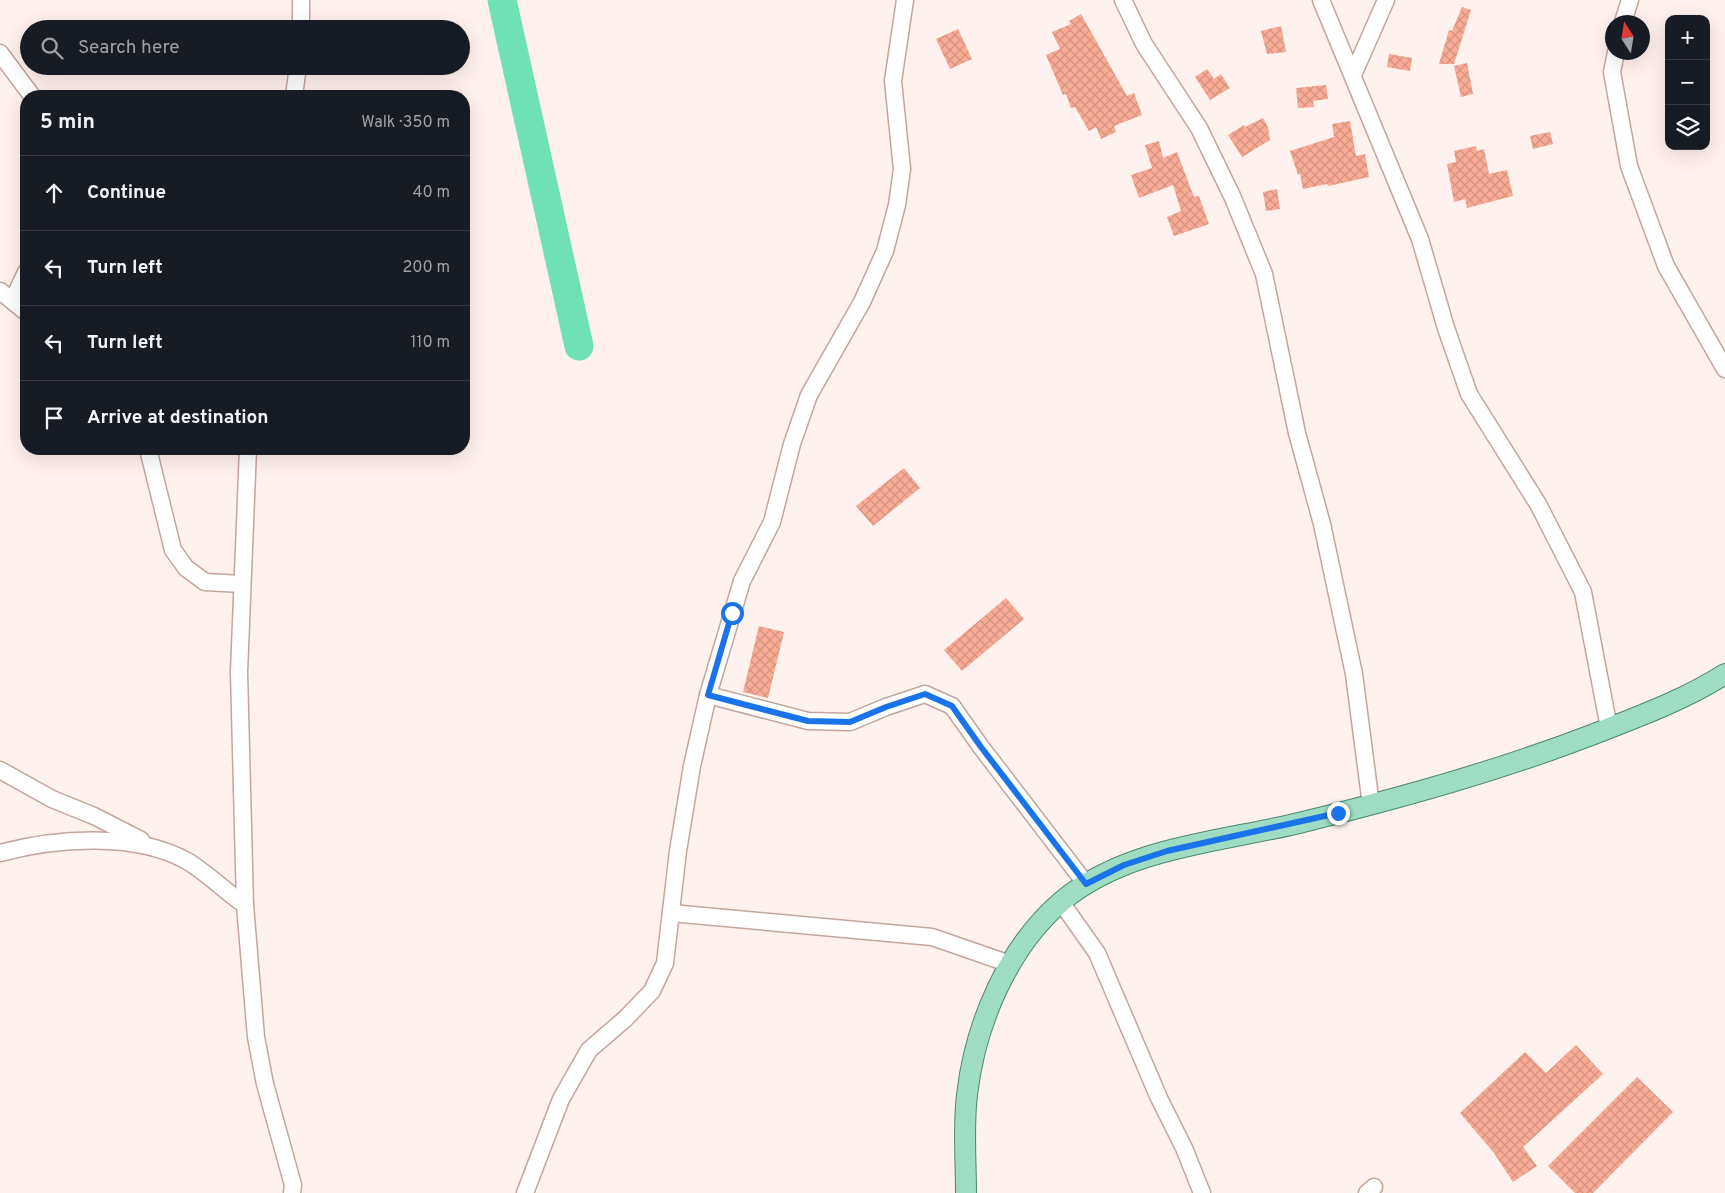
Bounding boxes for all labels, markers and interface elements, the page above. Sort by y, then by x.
north arrow [1605,15,1650,60]
map controls [1665,15,1710,150]
button: + [1665,15,1710,60]
search box [20,20,470,75]
icon: search [38,34,66,62]
text: Search here [78,36,180,60]
button: − [1665,60,1710,105]
button: layers [1665,105,1710,150]
text: 5 min [40,109,95,136]
text: Walk · 350 m [361,113,450,133]
icon: ahead [40,179,68,207]
text: Continue [87,181,166,205]
text: 40 m [412,183,450,203]
icon: left [40,254,68,282]
text: Turn left [87,256,163,280]
text: 200 m [402,258,450,278]
icon: left [40,329,68,357]
text: Turn left [87,331,163,355]
text: 110 m [410,333,450,353]
icon: arrive [40,404,68,432]
text: Arrive at destination [87,406,268,430]
route start [721,602,744,625]
route end [1327,802,1350,825]

